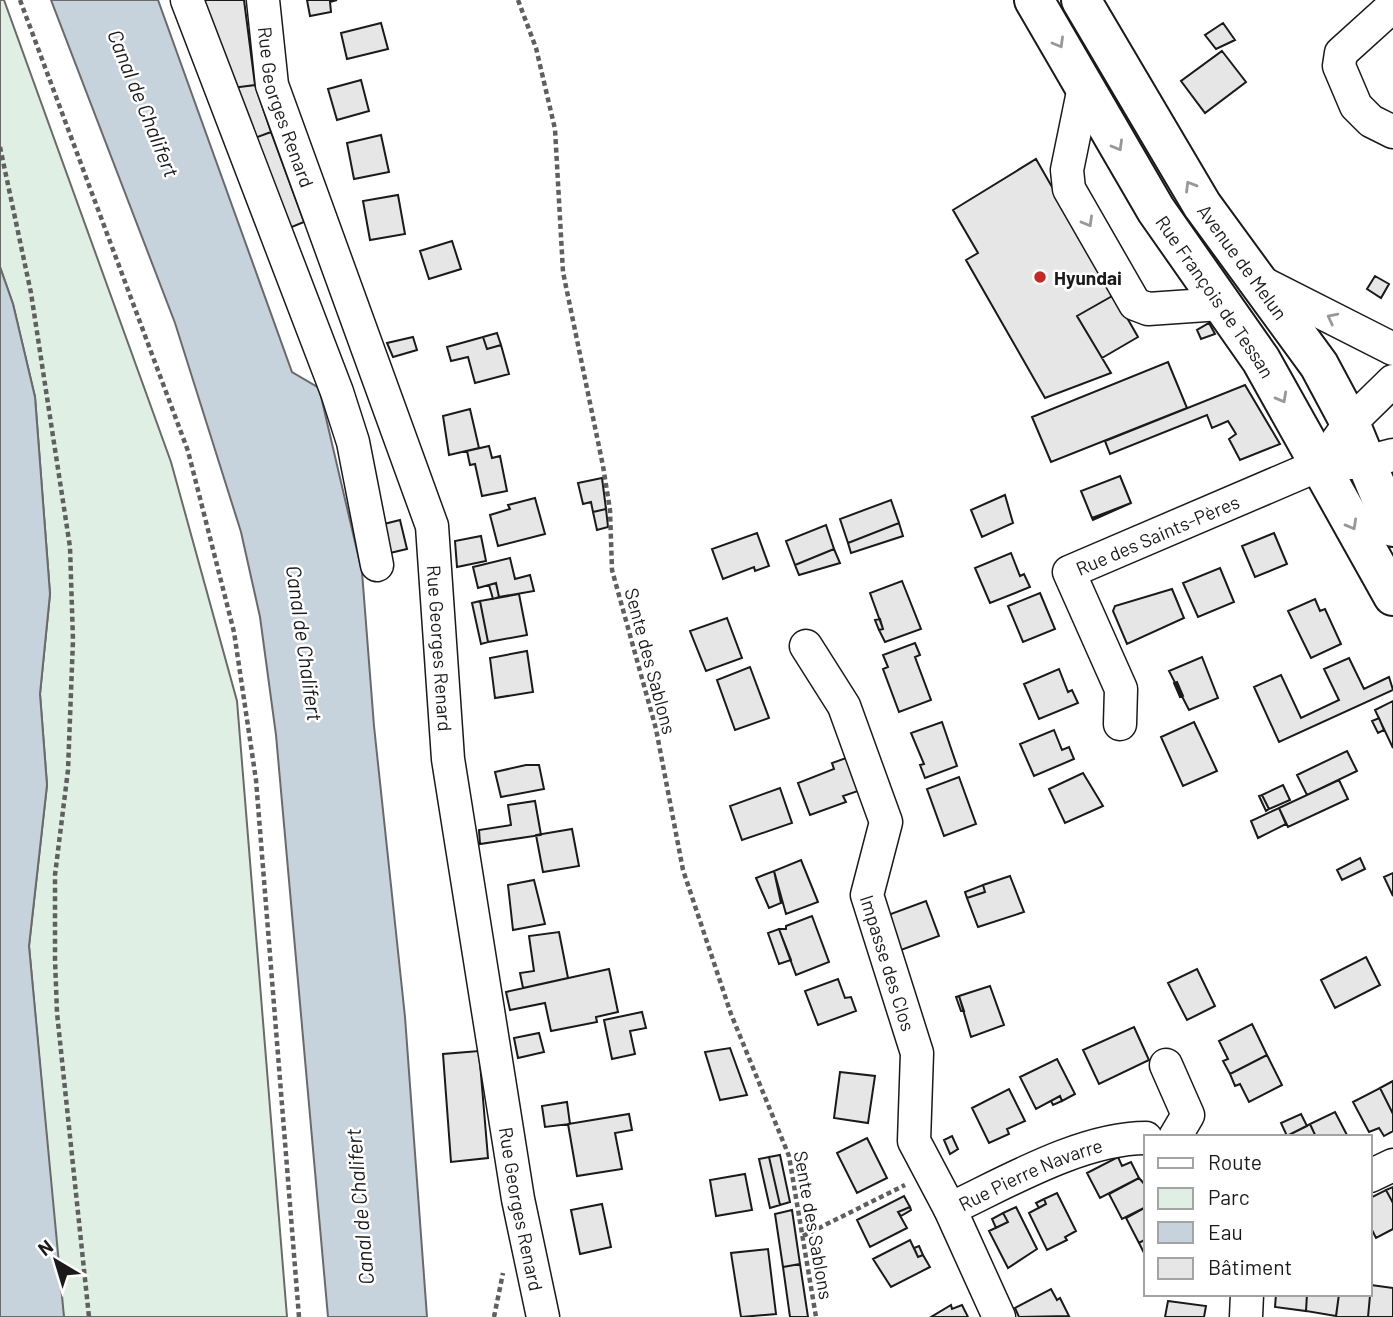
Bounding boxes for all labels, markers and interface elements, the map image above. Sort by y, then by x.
street label: Rue Georges Renard [254,25,320,190]
water label: Canal de Chalifert [103,26,185,181]
one-way arrow [1051,36,1064,49]
one-way arrow [1110,138,1123,151]
one-way arrow [1186,180,1199,193]
street label: Avenue de Melun [1194,199,1293,324]
street label: Rue François de Tessan [1152,211,1280,382]
one-way arrow [1079,214,1092,227]
place label: Hyundai [1054,266,1122,289]
marker: Hyundai [1032,269,1048,285]
one-way arrow [1327,312,1339,326]
one-way arrow [1274,390,1287,403]
street label: Rue des Saints-Pères [1072,489,1242,579]
one-way arrow [1344,518,1357,530]
water label: Canal de Chalifert [282,564,328,723]
street label: Rue Georges Renard [423,564,458,732]
street label: Sente des Sablons [620,585,682,737]
street label: Impasse des Clos [856,892,921,1034]
street label: Rue Georges Renard [495,1125,549,1293]
water label: Canal de Chalifert [340,1127,378,1286]
street label: Rue Pierre Navarre [954,1133,1105,1215]
legend [1144,1135,1372,1296]
street label: Sente des Sablons [790,1149,838,1301]
text: Route [1208,1149,1262,1174]
text: Parc [1208,1184,1250,1209]
text: Eau [1208,1219,1243,1244]
north arrow [21,1226,91,1296]
text: N [33,1234,57,1260]
text: Bâtiment [1208,1254,1292,1279]

